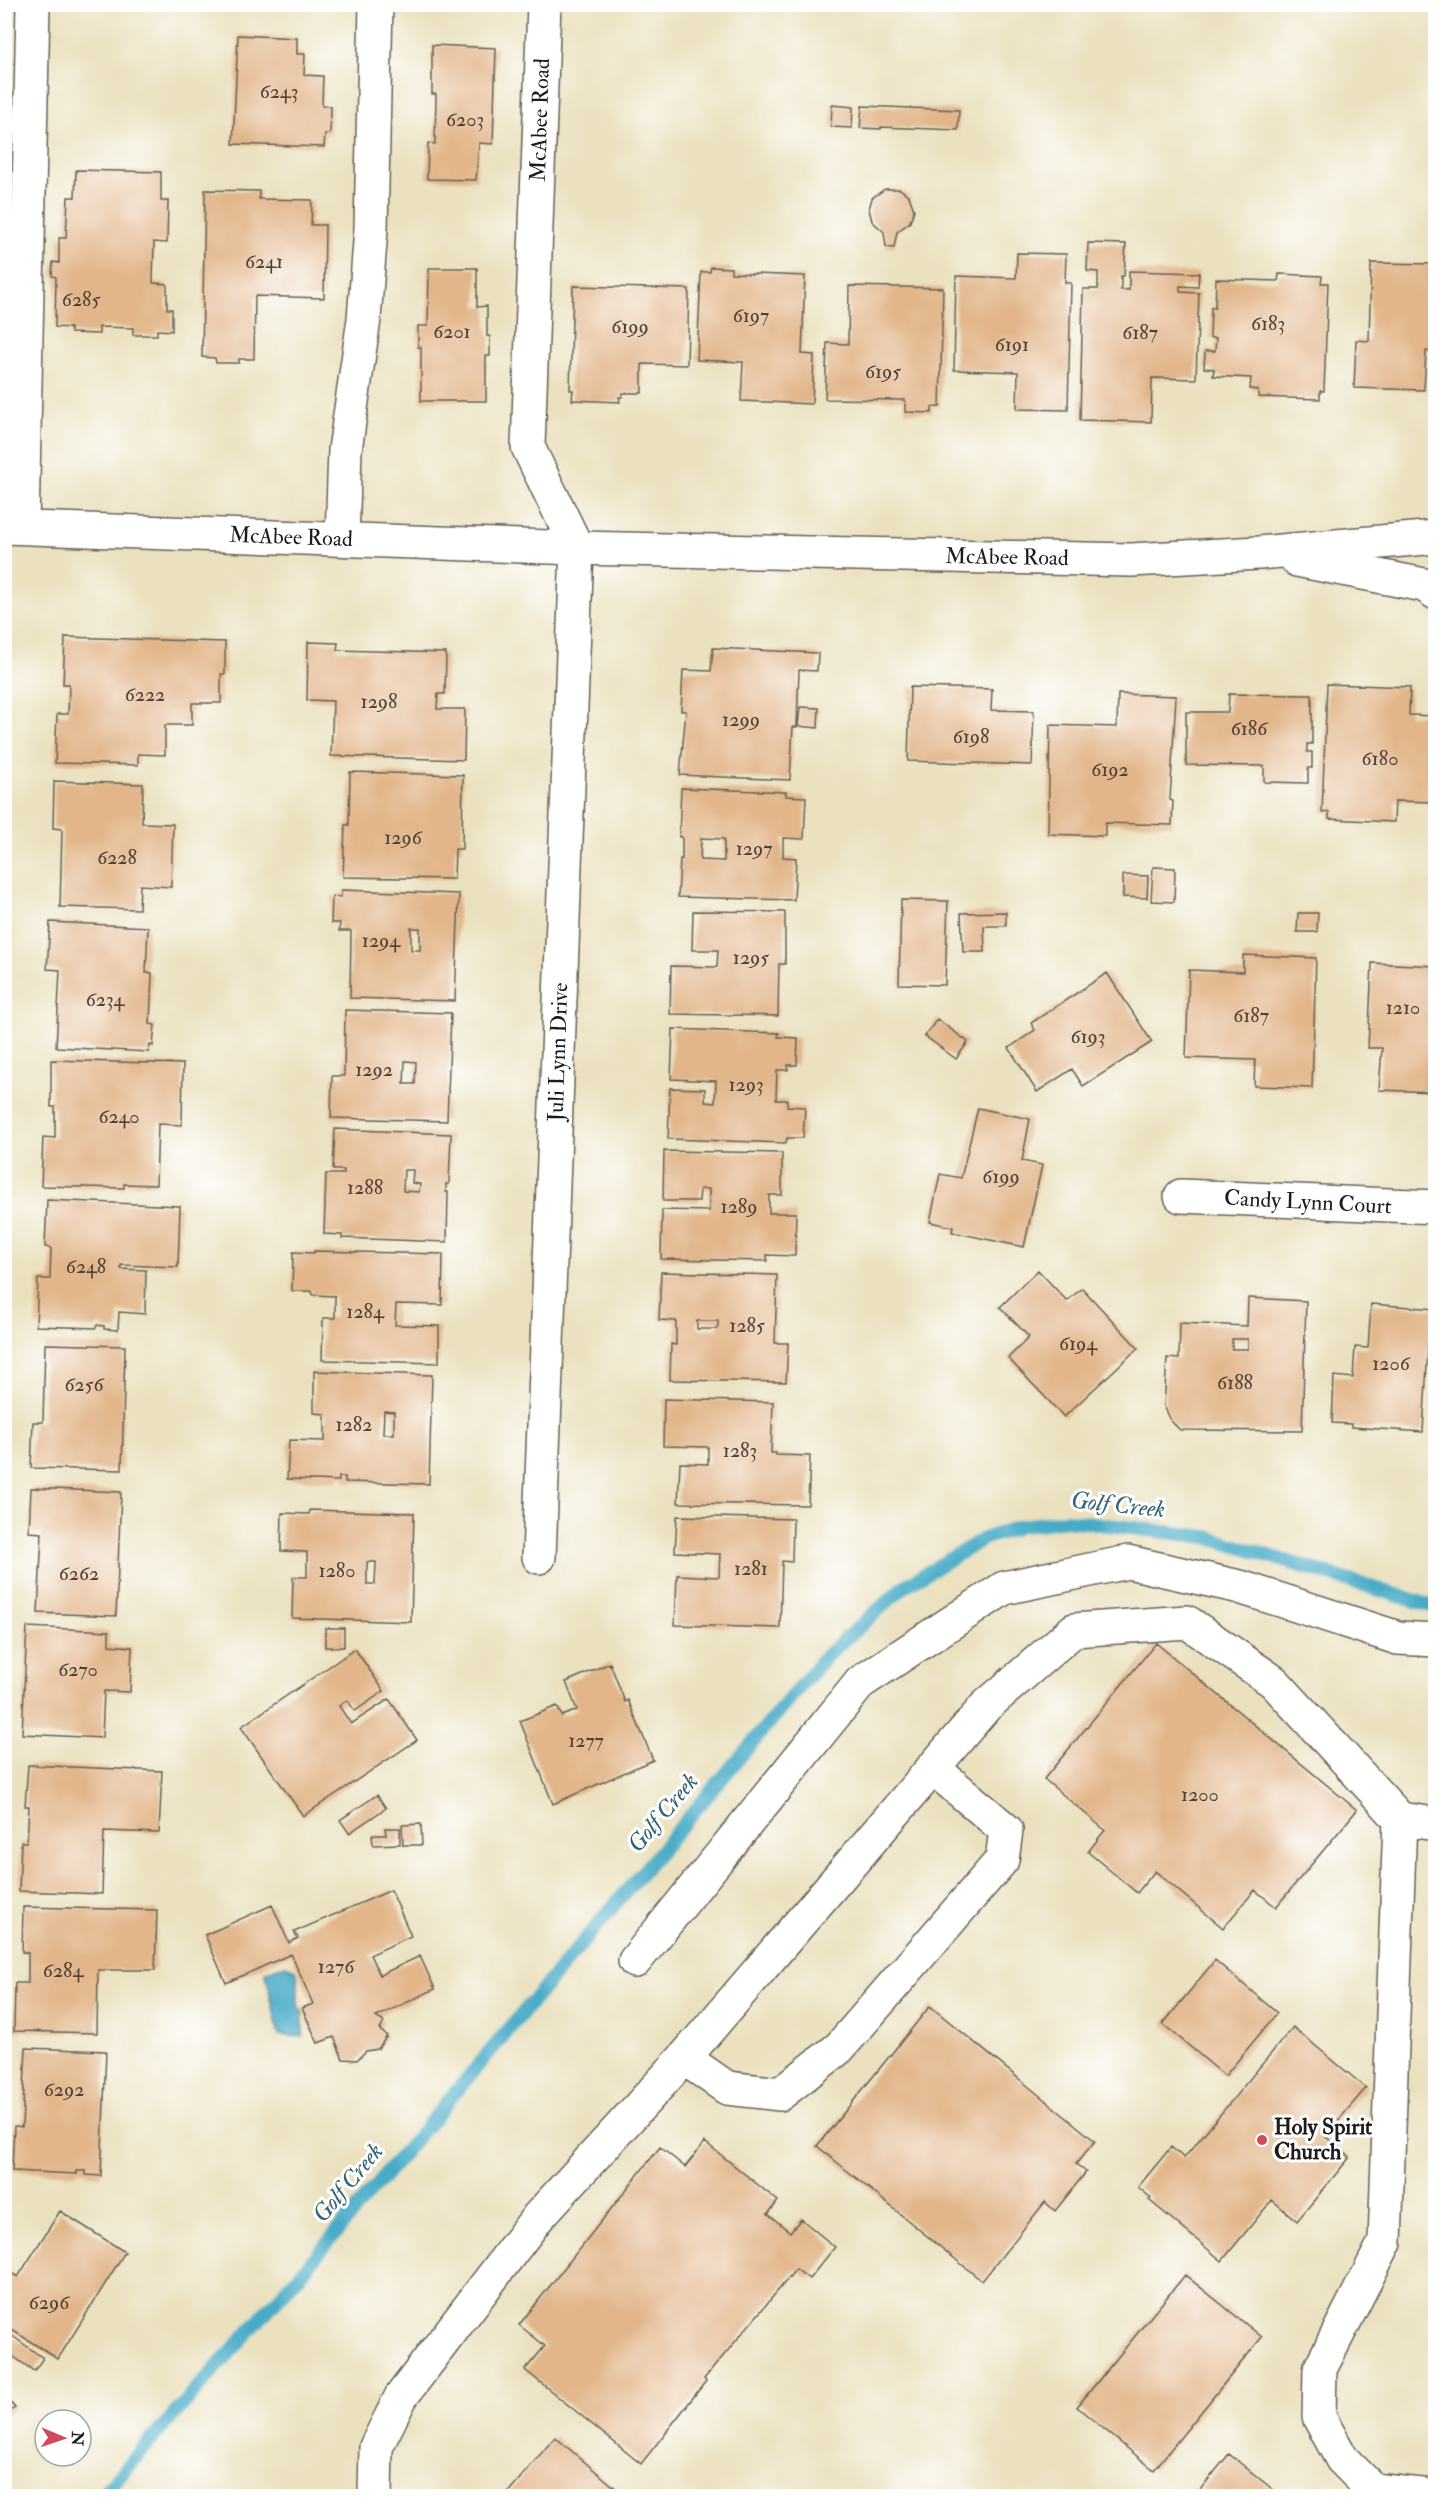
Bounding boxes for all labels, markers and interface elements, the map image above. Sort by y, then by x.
street label: McAbee Road [524,58,556,182]
house number: 6243 [260,79,298,104]
house number: 6203 [446,107,484,132]
house number: 6241 [245,249,283,274]
house number: 6285 [62,287,100,312]
house number: 6197 [733,303,769,328]
house number: 6183 [1251,311,1285,336]
house number: 6199 [611,314,649,339]
house number: 6201 [433,319,471,344]
house number: 6187 [1122,320,1158,345]
house number: 6191 [995,332,1029,357]
house number: 6195 [865,359,901,384]
street label: McAbee Road [229,521,353,553]
street label: McAbee Road [945,542,1069,572]
house number: 6222 [125,682,165,707]
house number: 1298 [361,689,397,714]
house number: 1299 [722,707,760,732]
house number: 6186 [1231,716,1268,741]
house number: 6198 [953,724,989,749]
house number: 6180 [1362,746,1398,771]
house number: 6192 [1091,757,1129,782]
house number: 1296 [384,825,423,850]
house number: 1297 [736,836,772,861]
house number: 6228 [97,845,137,870]
house number: 1294 [362,928,401,953]
house number: 1295 [733,945,769,970]
street label: Juli Lynn Drive [542,982,574,1123]
house number: 6234 [86,987,126,1012]
house number: 1210 [1386,995,1420,1020]
house number: 6187 [1233,1003,1269,1028]
house number: 6193 [1071,1024,1105,1049]
house number: 1292 [355,1057,393,1082]
house number: 1293 [728,1072,764,1097]
house number: 6240 [98,1104,140,1129]
house number: 6199 [982,1164,1020,1189]
house number: 1288 [347,1175,383,1200]
street label: Candy Lynn Court [1224,1184,1392,1220]
house number: 1289 [721,1194,757,1219]
house number: 6248 [66,1254,106,1279]
house number: 1284 [346,1299,385,1324]
house number: 1285 [729,1313,765,1338]
house number: 6194 [1059,1331,1098,1356]
house number: 1206 [1372,1351,1411,1376]
house number: 6188 [1217,1370,1253,1395]
house number: 6256 [65,1372,104,1397]
house number: 1282 [336,1412,372,1437]
house number: 1283 [723,1438,757,1463]
water label: Golf Creek [1069,1485,1167,1525]
house number: 1281 [734,1556,768,1581]
house number: 1280 [319,1558,355,1583]
house number: 6262 [59,1561,99,1586]
house number: 6270 [58,1657,98,1682]
house number: 1277 [568,1728,604,1753]
water label: Golf Creek [621,1767,705,1859]
house number: 1200 [1181,1782,1219,1807]
house number: 1276 [318,1954,355,1979]
house number: 6284 [43,1958,84,1983]
house number: 6292 [44,2077,84,2102]
place label: Holy Spirit Church [1274,2113,1373,2166]
marker: Holy Spirit Church [1255,2133,1269,2147]
water label: Golf Creek [306,2137,390,2229]
house number: 6296 [29,2290,70,2315]
north arrow [33,2408,93,2468]
text: N [67,2430,87,2447]

